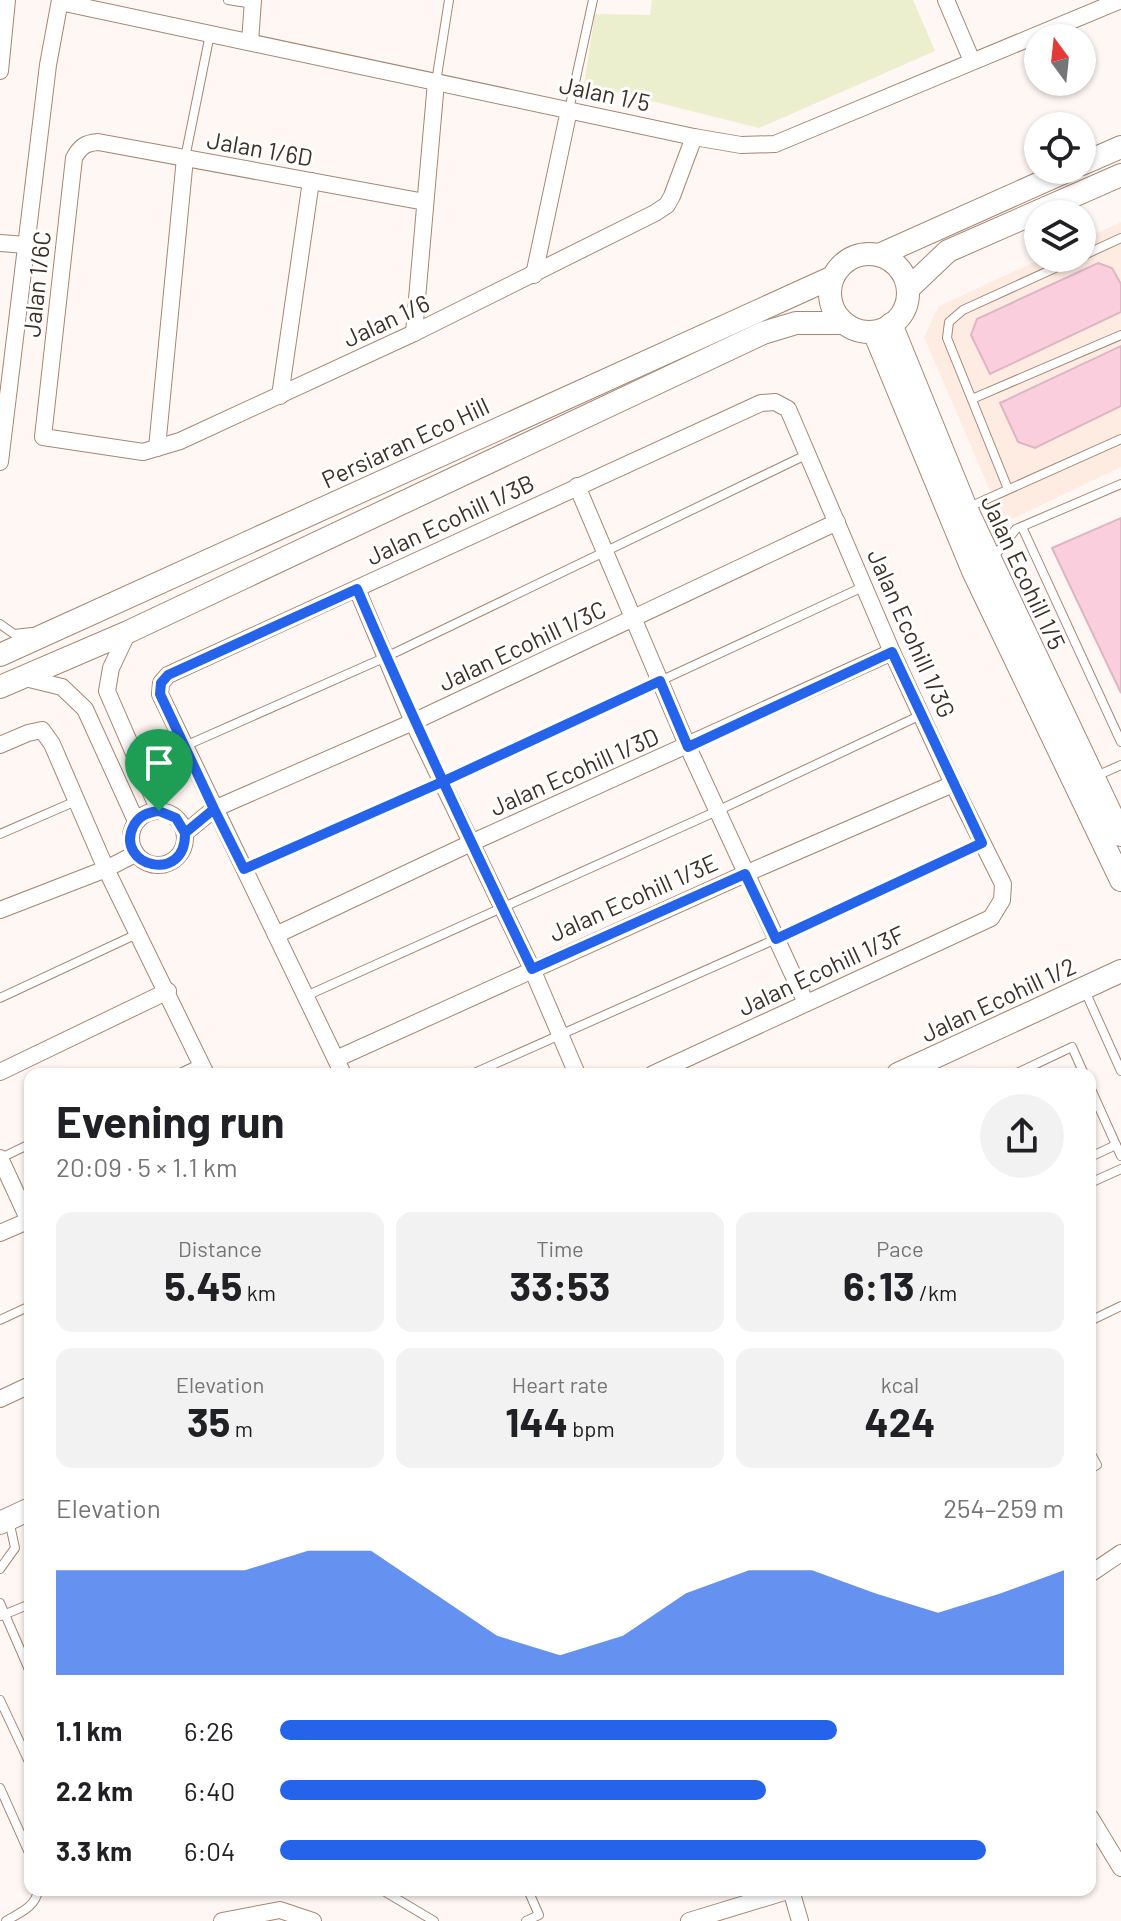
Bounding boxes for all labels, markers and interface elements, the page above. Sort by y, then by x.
north arrow [1024,24,1096,96]
map controls [1024,24,1096,272]
street label: Jalan 1/5 [557,69,653,117]
button: locate [1024,112,1096,184]
street label: Jalan 1/6D [205,124,315,172]
button: layers [1024,200,1096,272]
street label: Jalan 1/6C [16,229,56,339]
street label: Jalan 1/6 [338,287,434,353]
street label: Persiaran Eco Hill [317,391,493,493]
street label: Jalan Ecohill 1/3B [361,467,539,571]
street label: Jalan Ecohill 1/5 [976,490,1072,654]
street label: Jalan Ecohill 1/3G [862,544,962,722]
street label: Jalan Ecohill 1/3C [434,594,610,696]
street label: Jalan Ecohill 1/3D [485,721,663,821]
pin [125,729,193,811]
icon: arrive [137,741,181,785]
street label: Jalan Ecohill 1/3E [544,847,722,947]
street label: Jalan Ecohill 1/3F [733,919,909,1021]
street label: Jalan Ecohill 1/2 [916,950,1080,1048]
text: Evening run [56,1094,285,1147]
button: share [980,1094,1064,1178]
text: 20:09 · 5 × 1.1 km [56,1151,237,1182]
text: Distance [178,1235,262,1261]
text: Time [536,1235,584,1261]
text: Pace [876,1235,924,1261]
text: 5.45 [164,1261,242,1309]
text: 33:53 [510,1261,610,1309]
text: 6:13 [843,1261,915,1309]
text: km [242,1279,276,1305]
text: /km [915,1279,957,1305]
text: Elevation [176,1371,264,1397]
text: Heart rate [512,1371,608,1397]
text: kcal [881,1371,919,1397]
text: 35 [187,1397,230,1445]
text: 144 [505,1397,568,1445]
text: 424 [865,1397,935,1445]
text: m [230,1415,253,1441]
text: bpm [568,1415,615,1441]
text: Elevation [56,1492,161,1523]
text: 254–259 m [943,1492,1064,1523]
text: 1.1 km [56,1715,122,1746]
text: 6:26 [184,1715,234,1746]
text: 2.2 km [56,1775,133,1806]
text: 6:40 [184,1775,235,1806]
text: 3.3 km [56,1835,132,1866]
text: 6:04 [184,1835,235,1866]

